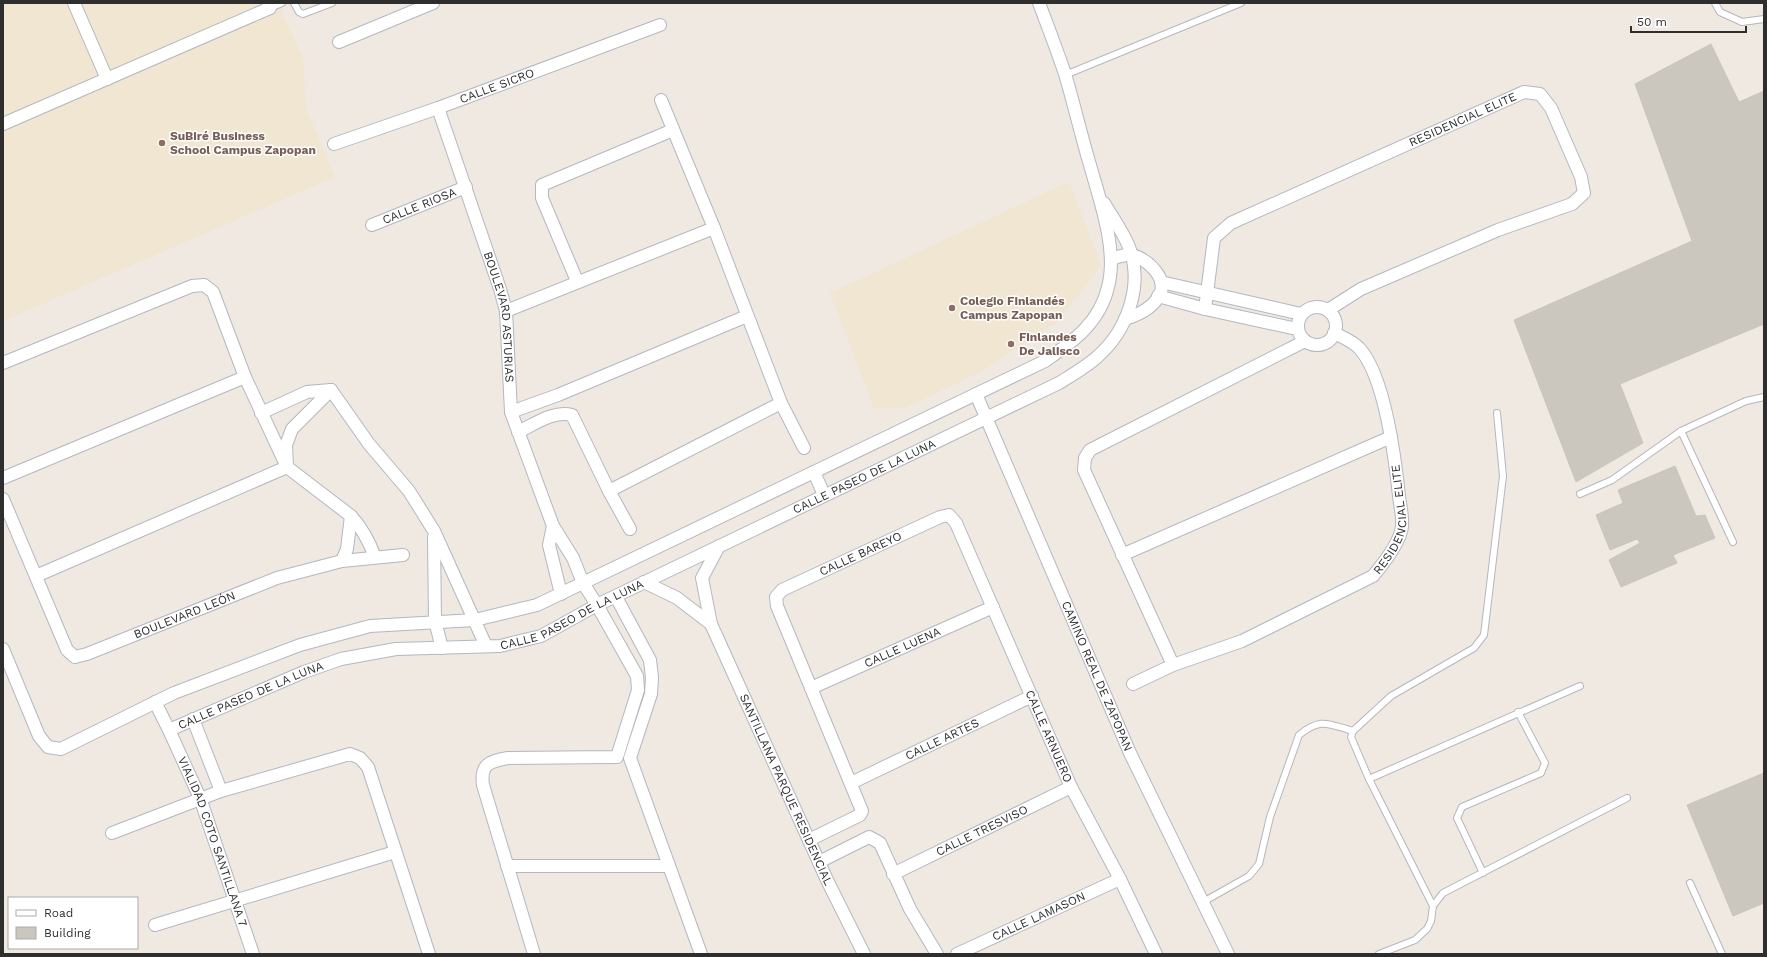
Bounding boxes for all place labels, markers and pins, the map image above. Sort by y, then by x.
place label: SuBiré Business School Campus Zapopan [170,129,316,157]
marker: SuBiré Business School Campus Zapopan [157,138,167,148]
place label: Colegio Finlandés Campus Zapopan [960,294,1065,322]
marker: Colegio Finlandés Campus Zapopan [947,303,957,313]
place label: Finlandes De Jalisco [1019,330,1080,358]
marker: Finlandes De Jalisco [1006,339,1016,349]

